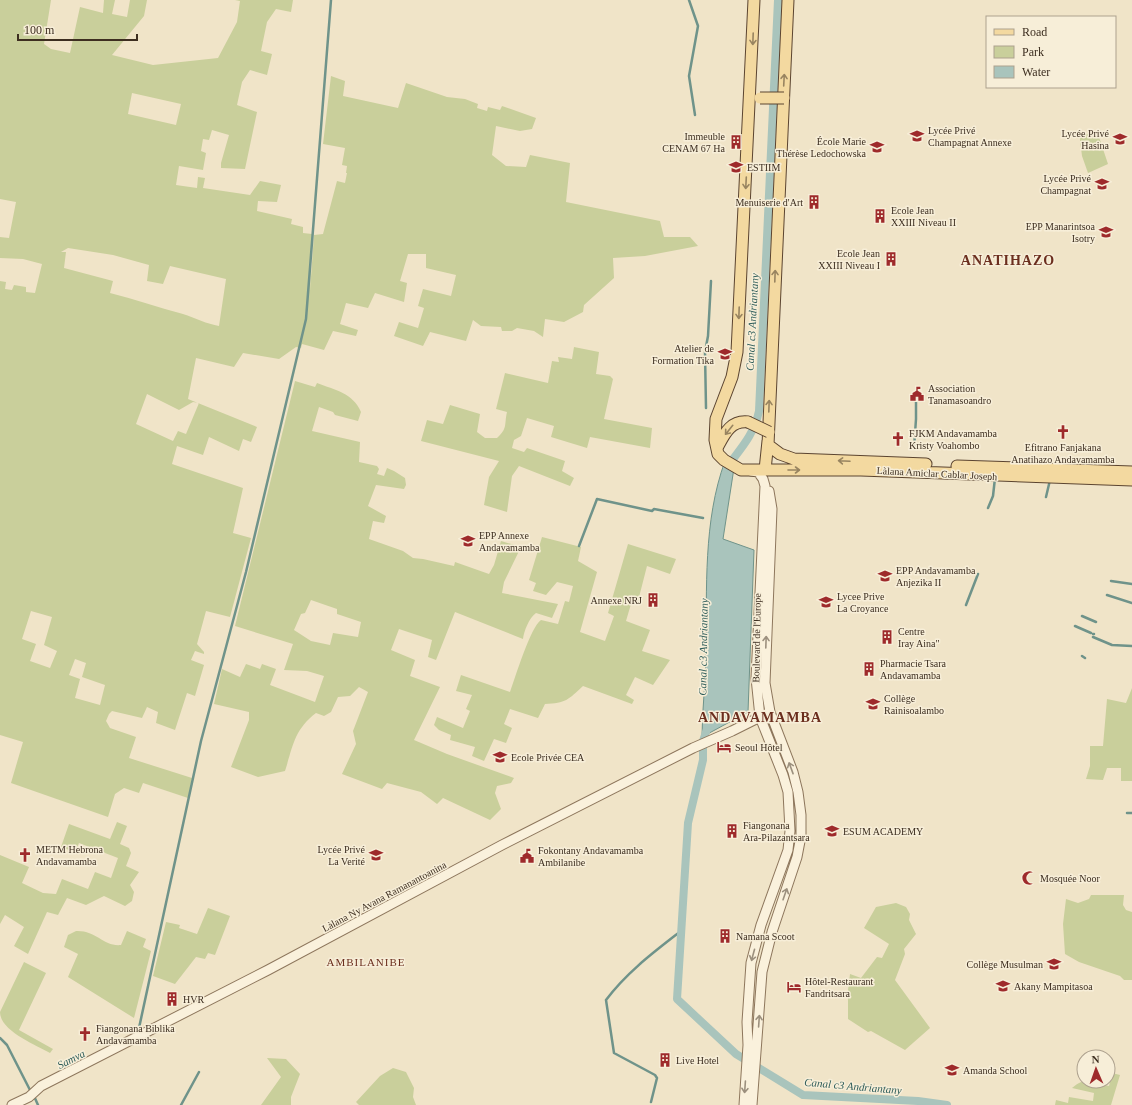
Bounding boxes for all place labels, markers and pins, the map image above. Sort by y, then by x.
place label: Lycée Privé Champagnat Annexe [928,125,1012,148]
school or university icon: Lycée Privé Champagnat Annexe [909,128,925,144]
place label: Lycée Privé Hasina [1062,128,1110,151]
place label: Immeuble CENAM 67 Ha [662,131,726,154]
school or university icon: Lycée Privé Hasina [1112,131,1128,147]
building icon: Immeuble CENAM 67 Ha [728,134,744,150]
place label: École Marie Thérèse Ledochowska [776,136,867,159]
school or university icon: École Marie Thérèse Ledochowska [869,139,885,155]
school or university icon: ESTIIM [728,159,744,175]
place label: ESTIIM [747,162,780,173]
place label: Lycée Privé Champagnat [1040,173,1092,196]
school or university icon: Lycée Privé Champagnat [1094,176,1110,192]
building icon: Menuiserie d'Art [806,194,822,210]
place label: Menuiserie d'Art [735,197,803,208]
place label: Ecole Jean XXIII Niveau II [891,205,956,228]
building icon: Ecole Jean XXIII Niveau II [872,208,888,224]
place label: EPP Manarintsoa Isotry [1026,221,1096,244]
school or university icon: EPP Manarintsoa Isotry [1098,224,1114,240]
place label: Ecole Jean XXIII Niveau I [818,248,880,271]
building icon: Ecole Jean XXIII Niveau I [883,251,899,267]
place label: Atelier de Formation Tika [652,343,715,366]
school or university icon: Atelier de Formation Tika [717,346,733,362]
place label: Association Tanamasoandro [928,383,991,406]
public building icon: Association Tanamasoandro [909,386,925,402]
church icon: Efitrano Fanjakana Anatihazo Andavamamba [1055,424,1071,440]
place label: FJKM Andavamamba Kristy Voahombo [909,428,998,451]
church icon: FJKM Andavamamba Kristy Voahombo [890,431,906,447]
place label: Efitrano Fanjakana Anatihazo Andavamamba [1011,442,1115,465]
place label: EPP Annexe Andavamamba [479,530,540,553]
school or university icon: EPP Annexe Andavamamba [460,533,476,549]
place label: EPP Andavamamba Anjezika II [896,565,976,588]
school or university icon: EPP Andavamamba Anjezika II [877,568,893,584]
place label: Lycee Prive La Croyance [837,591,889,614]
building icon: Annexe NRJ [645,592,661,608]
school or university icon: Lycee Prive La Croyance [818,594,834,610]
place label: Annexe NRJ [591,595,642,606]
place label: Centre Iray Aina" [898,626,940,649]
building icon: Centre Iray Aina" [879,629,895,645]
place label: Pharmacie Tsara Andavamamba [880,658,947,681]
building icon: Pharmacie Tsara Andavamamba [861,661,877,677]
place label: Collège Rainisoalambo [884,693,944,716]
school or university icon: Collège Rainisoalambo [865,696,881,712]
hotel icon: Seoul Hôtel [716,739,732,755]
place label: Seoul Hôtel [735,742,783,753]
school or university icon: Ecole Privée CEA [492,749,508,765]
place label: Ecole Privée CEA [511,752,585,763]
place label: Fiangonana Ara-Pilazantsara [743,820,810,843]
building icon: Fiangonana Ara-Pilazantsara [724,823,740,839]
school or university icon: ESUM ACADEMY [824,823,840,839]
place label: ESUM ACADEMY [843,826,923,837]
place label: METM Hebrona Andavamamba [36,844,103,867]
place label: Lycée Privé La Verité [318,844,366,867]
place label: Fokontany Andavamamba Ambilanibe [538,845,644,868]
church icon: METM Hebrona Andavamamba [17,847,33,863]
school or university icon: Lycée Privé La Verité [368,847,384,863]
public building icon: Fokontany Andavamamba Ambilanibe [519,848,535,864]
mosque icon: Mosquée Noor [1021,870,1037,886]
place label: Mosquée Noor [1040,873,1100,884]
building icon: Namana Scoot [717,928,733,944]
place label: Namana Scoot [736,931,795,942]
school or university icon: Collège Musulman [1046,956,1062,972]
place label: Collège Musulman [967,959,1043,970]
place label: Hôtel-Restaurant Fandritsara [805,976,874,999]
school or university icon: Akany Mampitasoa [995,978,1011,994]
hotel icon: Hôtel-Restaurant Fandritsara [786,979,802,995]
place label: Akany Mampitasoa [1014,981,1093,992]
building icon: HVR [164,991,180,1007]
place label: HVR [183,994,204,1005]
place label: Fiangonana Biblika Andavamamba [96,1023,175,1046]
church icon: Fiangonana Biblika Andavamamba [77,1026,93,1042]
building icon: Live Hotel [657,1052,673,1068]
place label: Live Hotel [676,1055,719,1066]
school or university icon: Amanda School [944,1062,960,1078]
place label: Amanda School [963,1065,1027,1076]

